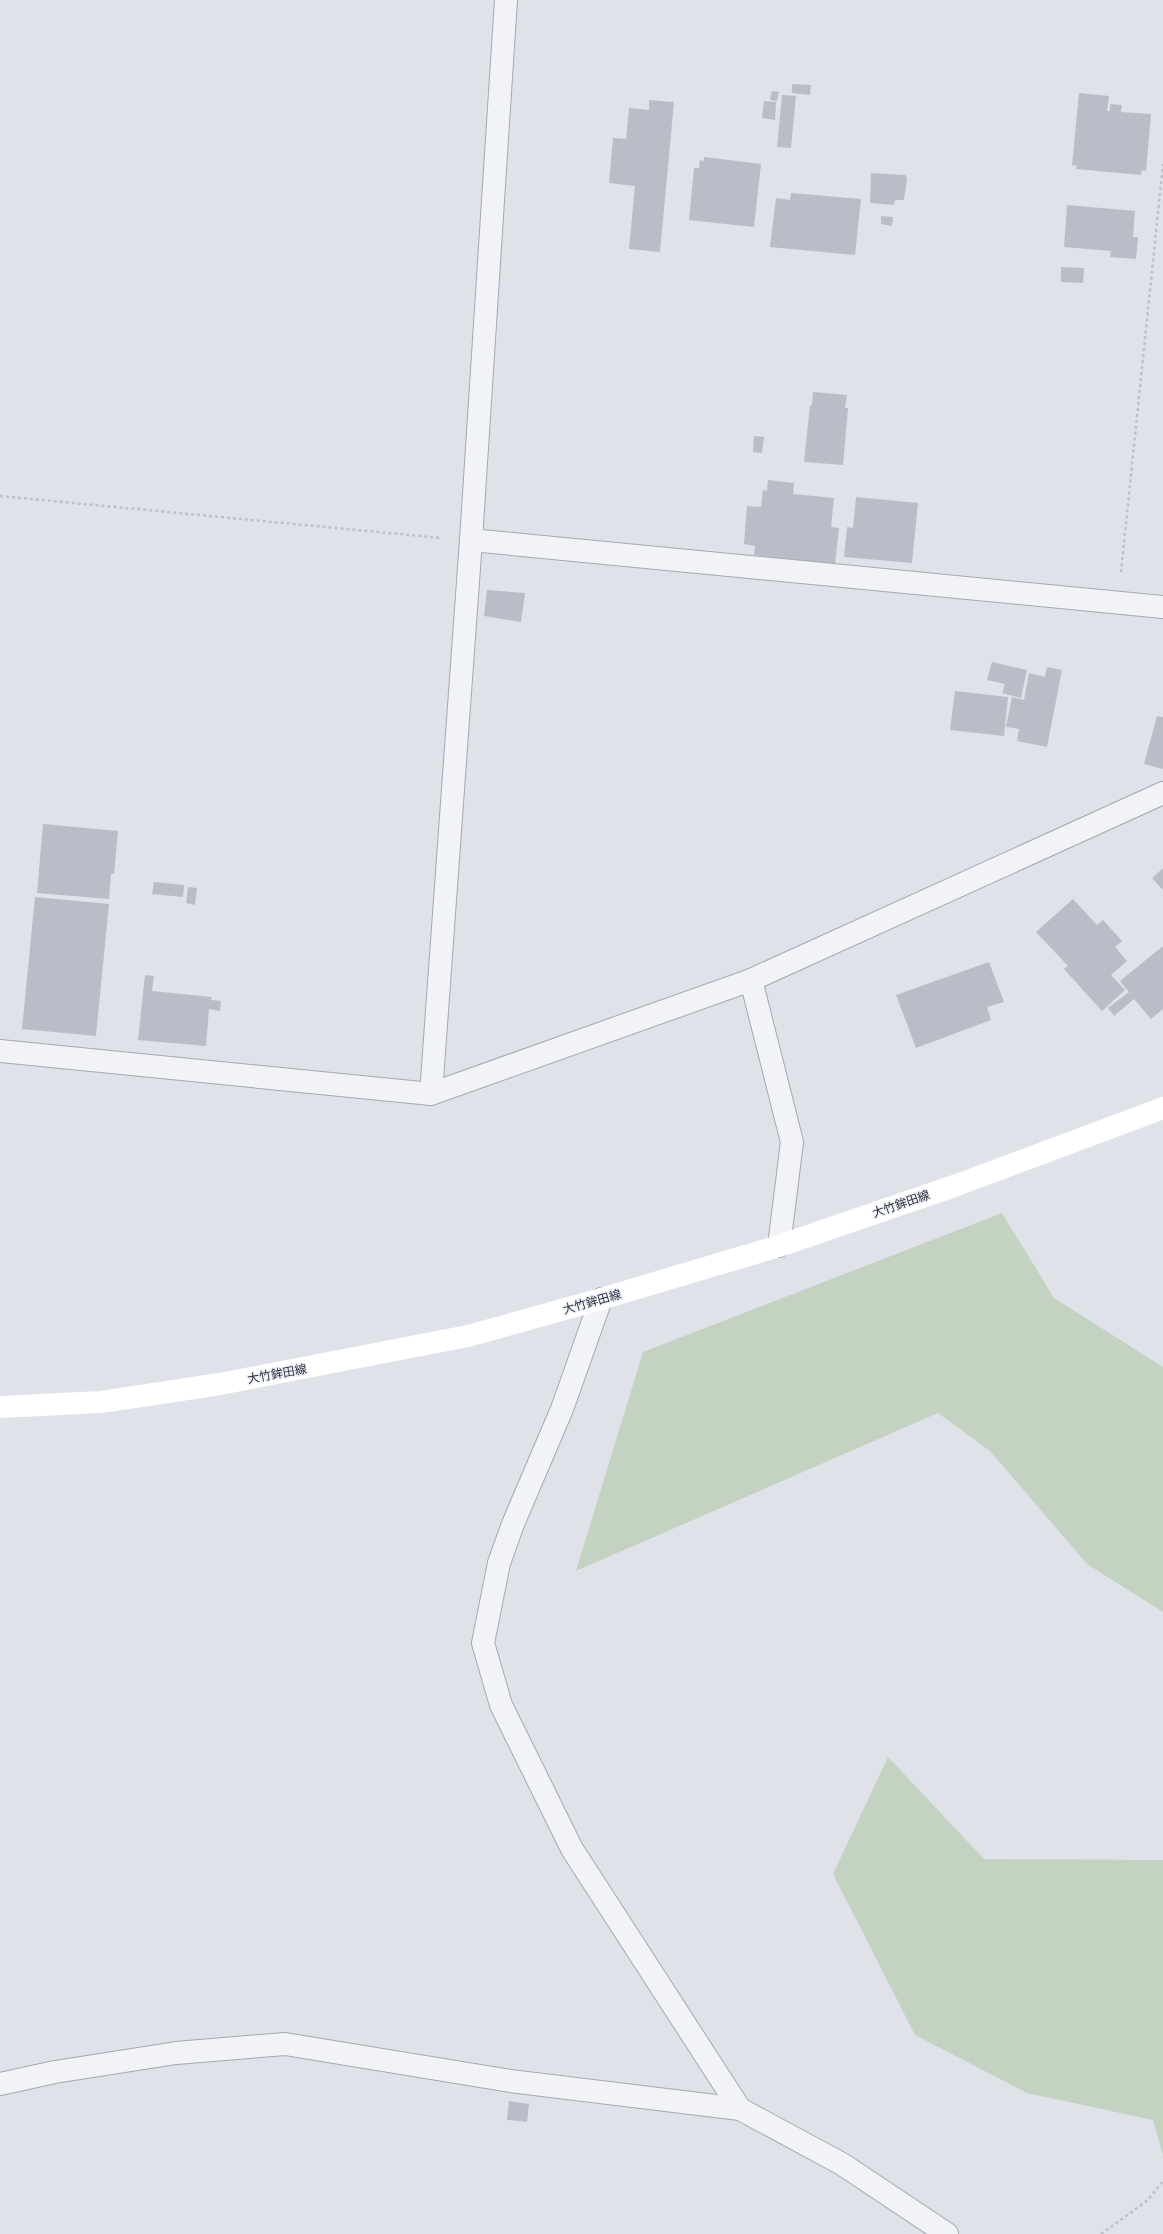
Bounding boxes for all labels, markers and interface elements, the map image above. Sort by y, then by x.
street label: 大竹鉾田線 [870,1187,932,1220]
street label: 大竹鉾田線 [561,1286,623,1317]
street label: 大竹鉾田線 [246,1361,308,1386]

